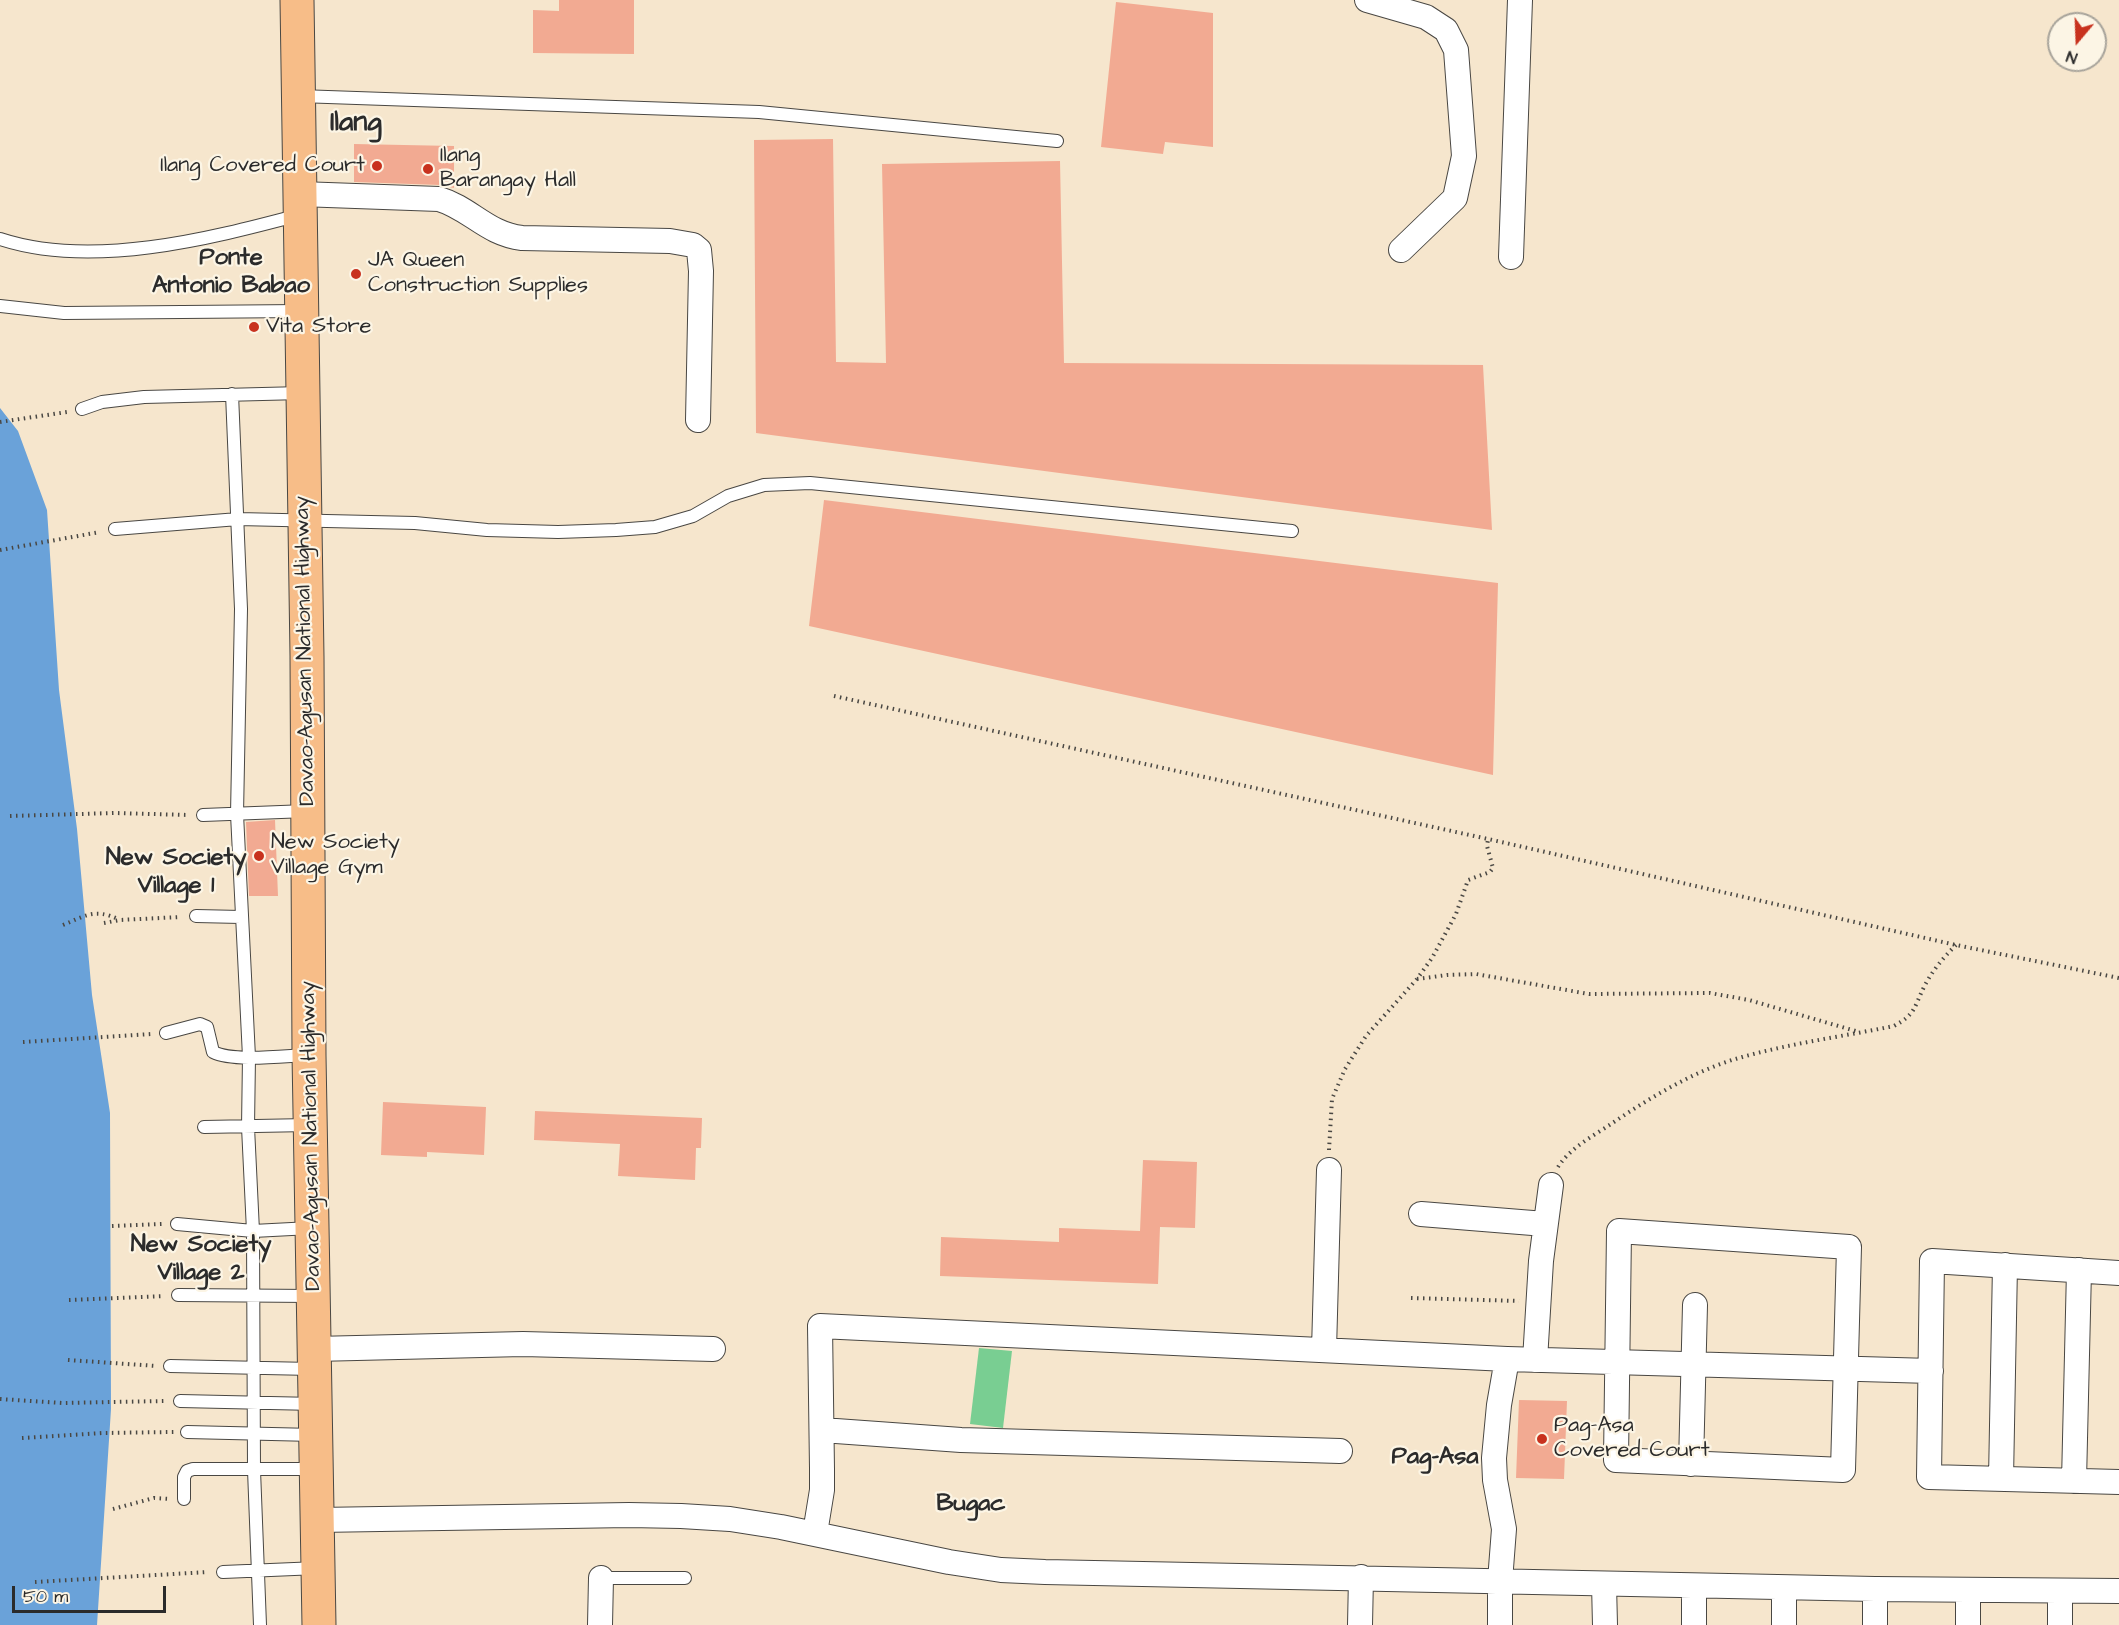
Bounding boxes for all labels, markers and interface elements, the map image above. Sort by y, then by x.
north arrow [2047,12,2107,72]
text: N [2063,45,2080,69]
district label: Ilang [330,107,382,141]
place label: Ilang Barangay Hall [440,143,576,194]
place label: Ilang Covered Court [160,153,365,179]
marker: Ilang Covered Court [370,159,384,173]
marker: Ilang Barangay Hall [421,162,435,176]
district label: Ponte Antonio Babao [152,245,310,301]
place label: JA Queen Construction Supplies [368,248,588,300]
marker: JA Queen Construction Supplies [349,267,363,281]
place label: Vita Store [266,314,371,340]
marker: Vita Store [247,320,261,334]
street label: Davao-Agusan National Highway [290,496,322,806]
place label: New Society Village Gym [271,830,400,882]
district label: New Society Village 1 [106,845,246,901]
marker: New Society Village Gym [252,849,266,863]
street label: Davao-Agusan National Highway [296,981,328,1291]
district label: New Society Village 2 [131,1232,271,1288]
place label: Pag-Asa Covered Court [1554,1413,1710,1464]
marker: Pag-Asa Covered Court [1535,1432,1549,1446]
district label: Pag-Asa [1392,1444,1478,1472]
district label: Bugac [936,1491,1006,1519]
scale bar [15,1574,170,1612]
text: 50 m [23,1584,68,1609]

